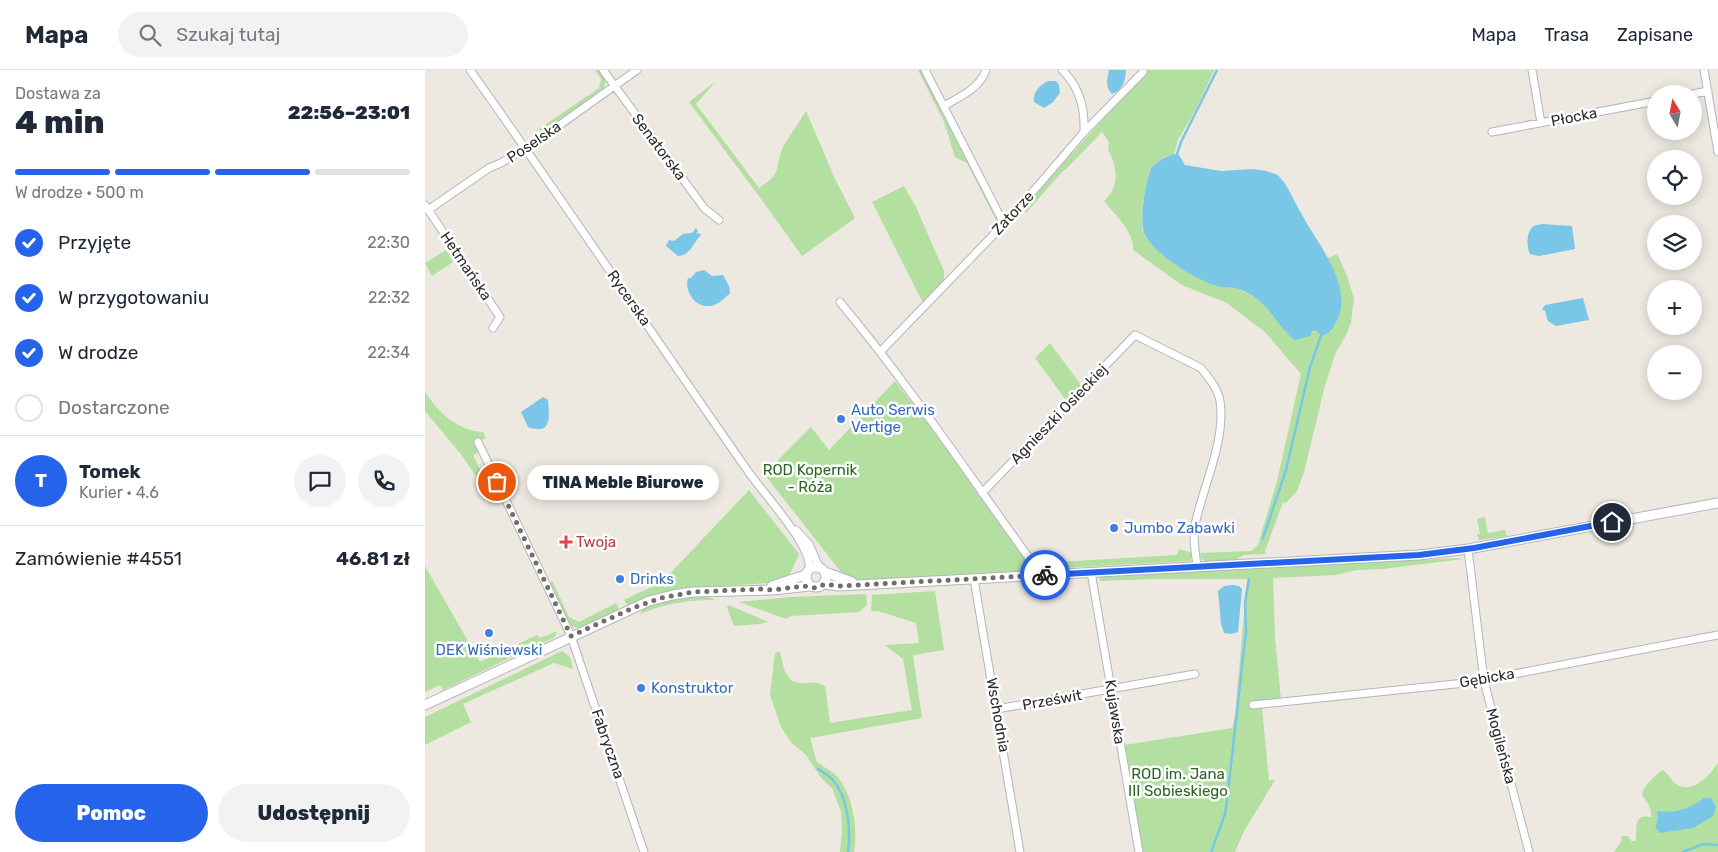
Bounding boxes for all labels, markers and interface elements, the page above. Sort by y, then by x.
search box [118,12,468,57]
text: Mapa [25,21,88,49]
icon: search [136,21,164,49]
text: Szukaj tutaj [176,23,280,46]
text: Mapa [1471,24,1516,46]
text: Trasa [1544,24,1589,46]
text: Zapisane [1617,24,1693,46]
text: Dostawa za [15,84,101,103]
north arrow [1647,85,1703,140]
map controls [1647,85,1702,400]
text: 22:56–23:01 [288,101,410,124]
text: 4 min [15,103,105,141]
street label: Płocka [1549,104,1599,130]
street label: Senatorska [628,110,690,184]
street label: Poselska [504,117,564,167]
button: locate [1647,150,1702,205]
text: W drodze · 500 m [15,183,144,202]
street label: Zatorze [988,187,1038,239]
button: layers [1647,215,1702,270]
street label: Hetmańska [436,228,496,304]
icon: check [15,229,43,257]
text: Przyjęte [58,231,131,254]
text: 22:30 [367,233,410,252]
street label: Rycerska [603,267,655,329]
button: + [1647,280,1702,335]
icon: check [15,284,43,312]
text: W przygotowaniu [58,286,209,309]
text: 22:32 [368,288,410,307]
icon: check [15,339,43,367]
text: W drodze [58,341,138,364]
text: 22:34 [368,343,410,362]
button: − [1647,345,1702,400]
street label: Agnieszki Osieckiej [1007,360,1111,468]
text: Dostarczone [58,396,170,419]
place label: Auto Serwis Vertige [851,401,935,436]
marker: Auto Serwis Vertige [835,413,847,425]
button: chat [294,455,346,507]
button: phone [358,455,410,507]
text: Tomek [79,460,141,483]
pin [476,461,518,503]
park label: ROD Kopernik - Róża [763,461,858,496]
callout: TINA Meble Biurowe [527,464,719,500]
icon: bag [483,468,511,496]
text: T [35,469,47,492]
text: TINA Meble Biurowe [542,473,704,492]
text: Kurier · 4.6 [79,483,159,502]
pin [1591,501,1633,543]
icon: home [1598,508,1626,536]
place label: Jumbo Zabawki [1124,519,1235,537]
marker: Jumbo Zabawki [1108,522,1120,534]
place label: Twoja [576,533,616,551]
marker: Twoja [560,536,572,548]
text: Zamówienie #4551 [15,547,182,570]
text: 46.81 zł [336,547,410,570]
courier [1020,550,1070,600]
icon: bike [1031,561,1059,589]
place label: Drinks [630,570,674,588]
marker: Drinks [614,573,626,585]
marker: DEK Wiśniewski [483,627,495,639]
place label: DEK Wiśniewski [436,641,542,659]
street label: Gębicka [1458,664,1516,692]
street label: Wschodnia [983,676,1013,754]
street label: Kujawska [1101,678,1129,746]
place label: Konstruktor [651,679,734,697]
marker: Konstruktor [635,682,647,694]
street label: Prześwit [1021,686,1083,714]
street label: Mogileńska [1482,706,1520,786]
street label: Fabryczna [588,707,628,781]
park label: ROD im. Jana III Sobieskiego [1128,765,1228,800]
button: Pomoc [15,784,208,842]
button: Udostępnij [218,784,410,842]

